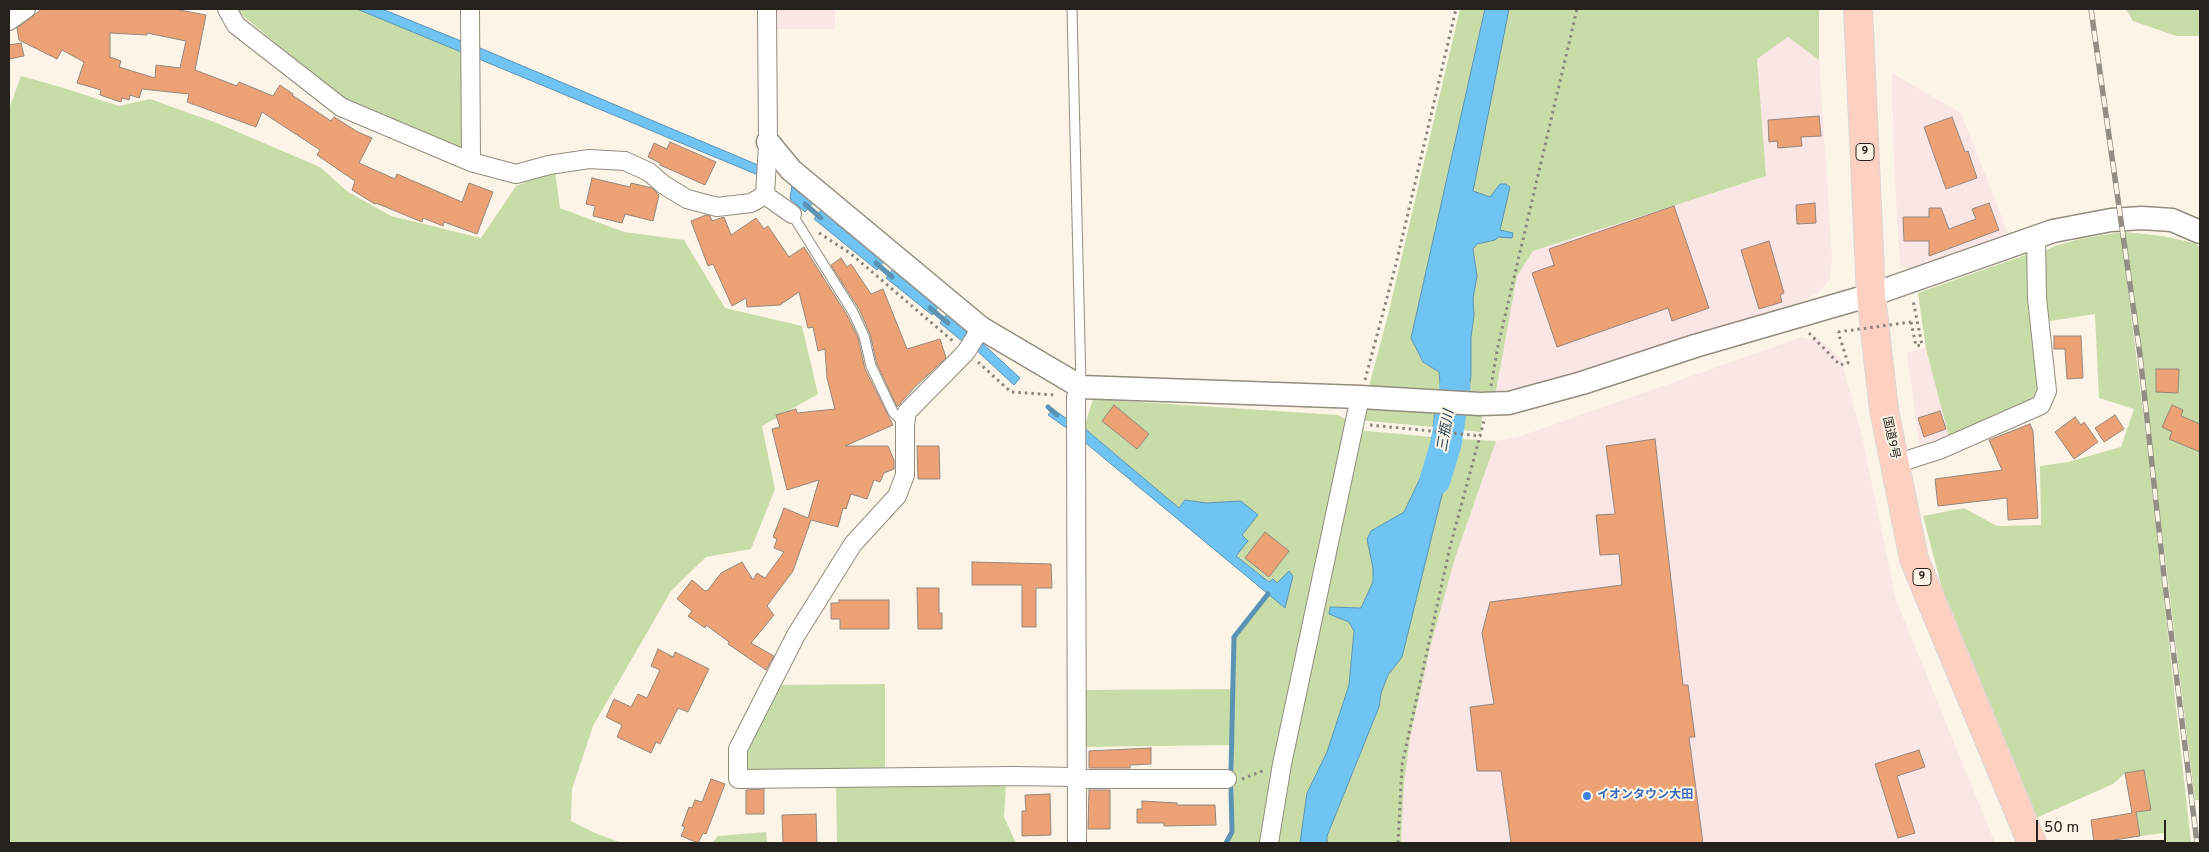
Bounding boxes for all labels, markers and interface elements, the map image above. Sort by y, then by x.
road number: 9 [1856,144,1874,160]
water label: 三瓶川 [1435,409,1459,453]
street label: 国道9号 [1878,415,1902,461]
road number: 9 [1913,568,1931,586]
place label: イオンタウン大田 [1597,789,1693,803]
marker: イオンタウン大田 [1581,790,1593,802]
scale bar [2039,810,2169,842]
text: 50 m [2044,819,2079,838]

